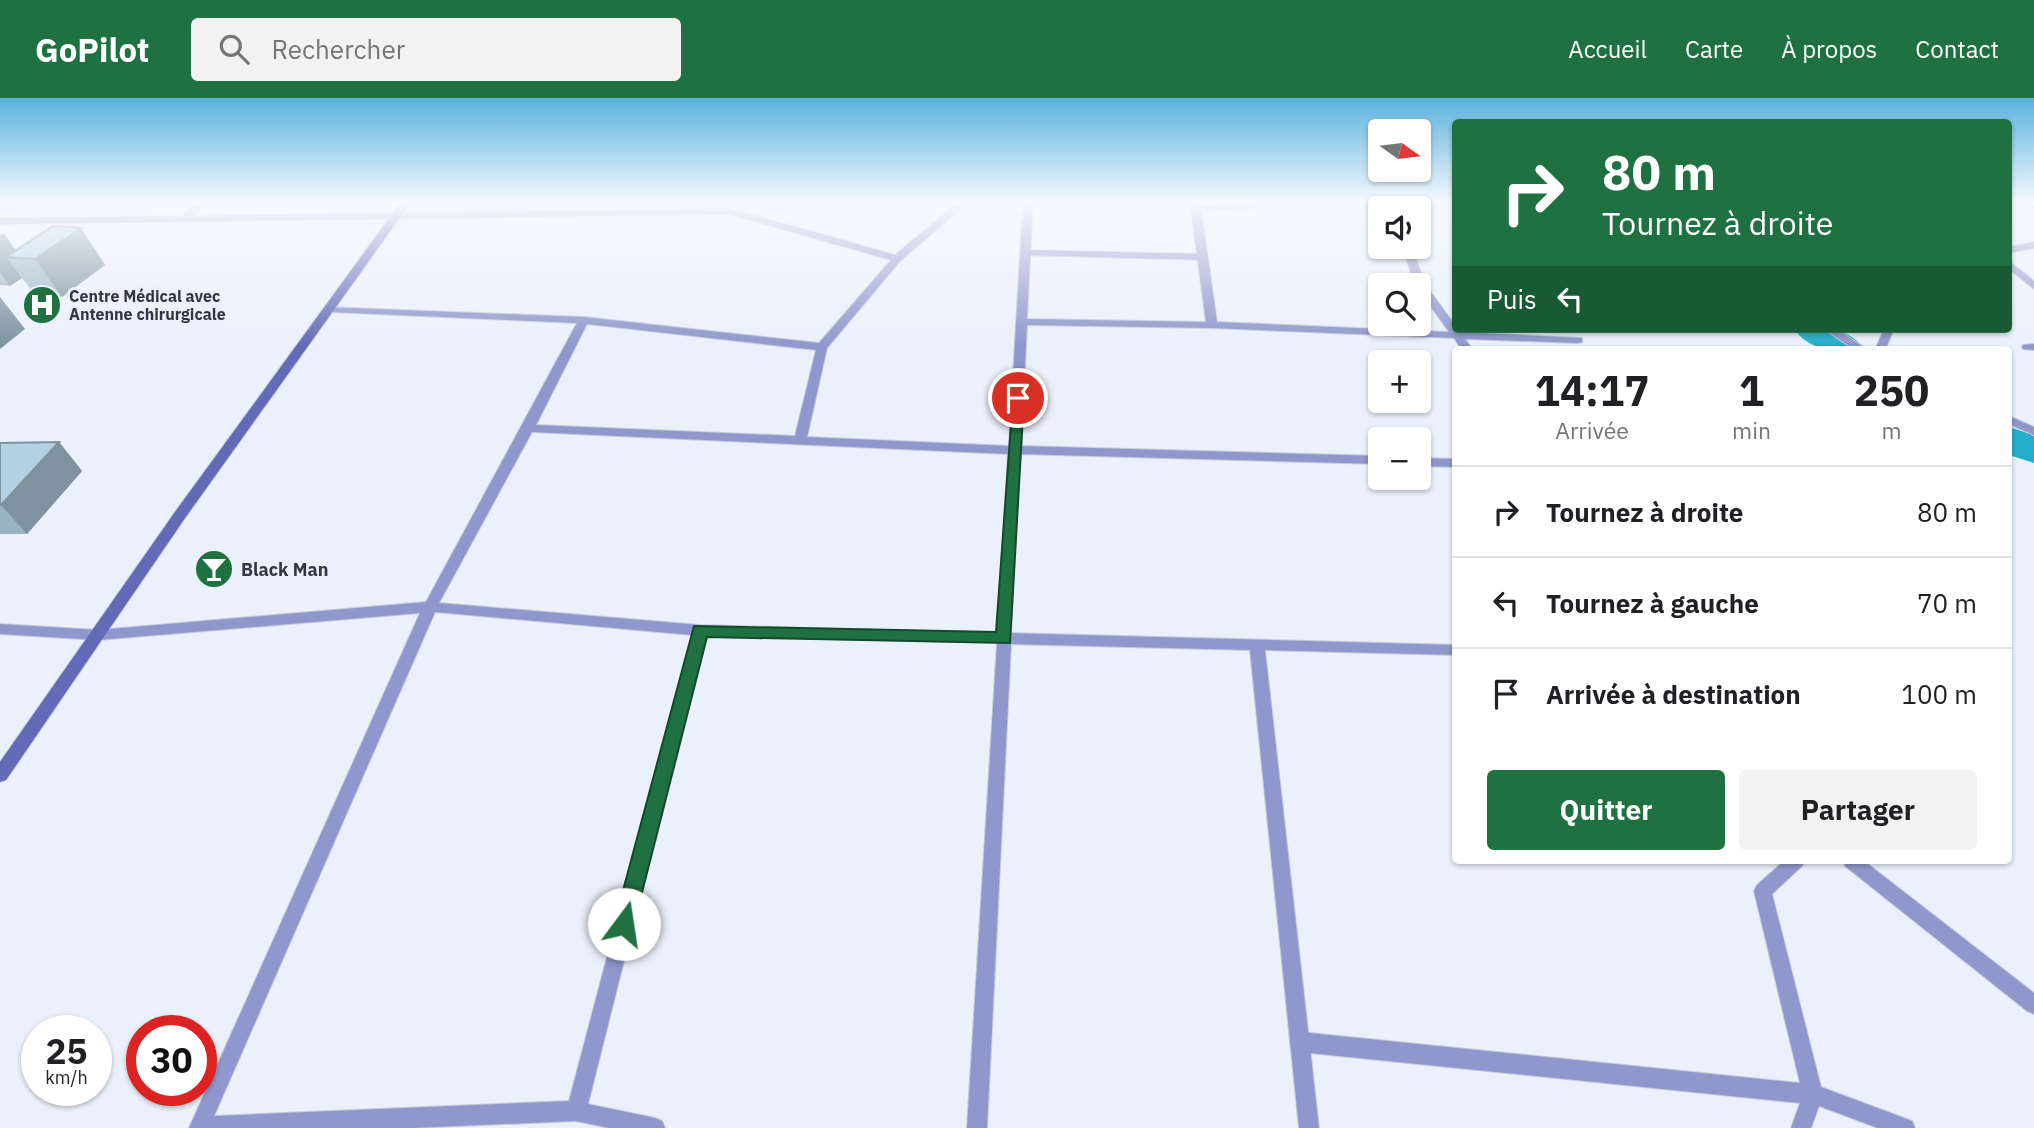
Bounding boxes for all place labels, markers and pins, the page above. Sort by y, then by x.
hospital icon: Centre Médical avec Antenne chirurgicale [21,284,63,326]
place label: Centre Médical avec Antenne chirurgicale [69,286,226,324]
pin [988,368,1048,428]
bar icon: Black Man [193,548,235,590]
place label: Black Man [241,558,328,581]

